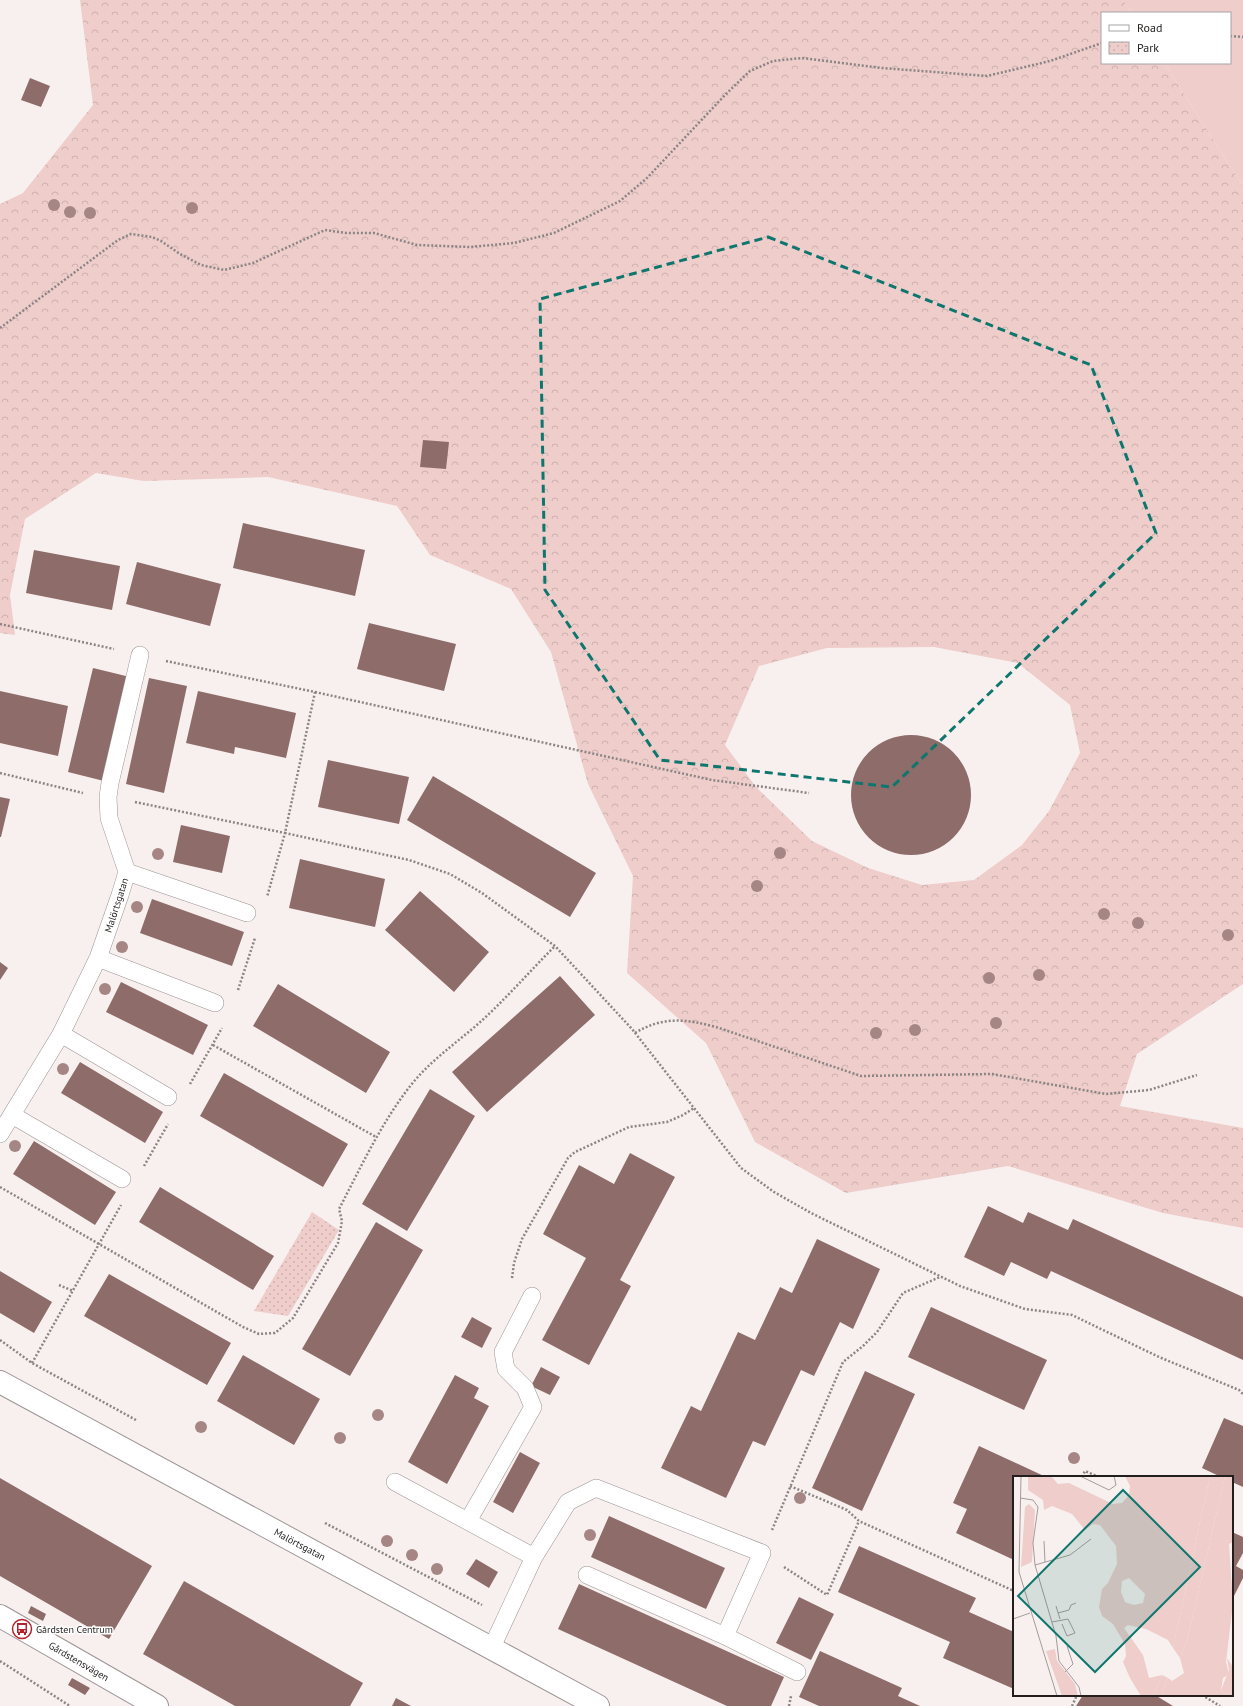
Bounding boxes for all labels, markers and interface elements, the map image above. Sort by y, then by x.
legend [1101,12,1231,64]
text: Road [1137,20,1162,35]
text: Park [1137,40,1159,55]
street label: Malörtsgatan [102,876,131,934]
inset map [1013,1476,1233,1696]
street label: Malörtsgatan [272,1525,328,1563]
bus stop icon: Gårdsten Centrum [11,1618,33,1640]
place label: Gårdsten Centrum [36,1623,113,1636]
street label: Gårdstensvägen [46,1639,111,1684]

